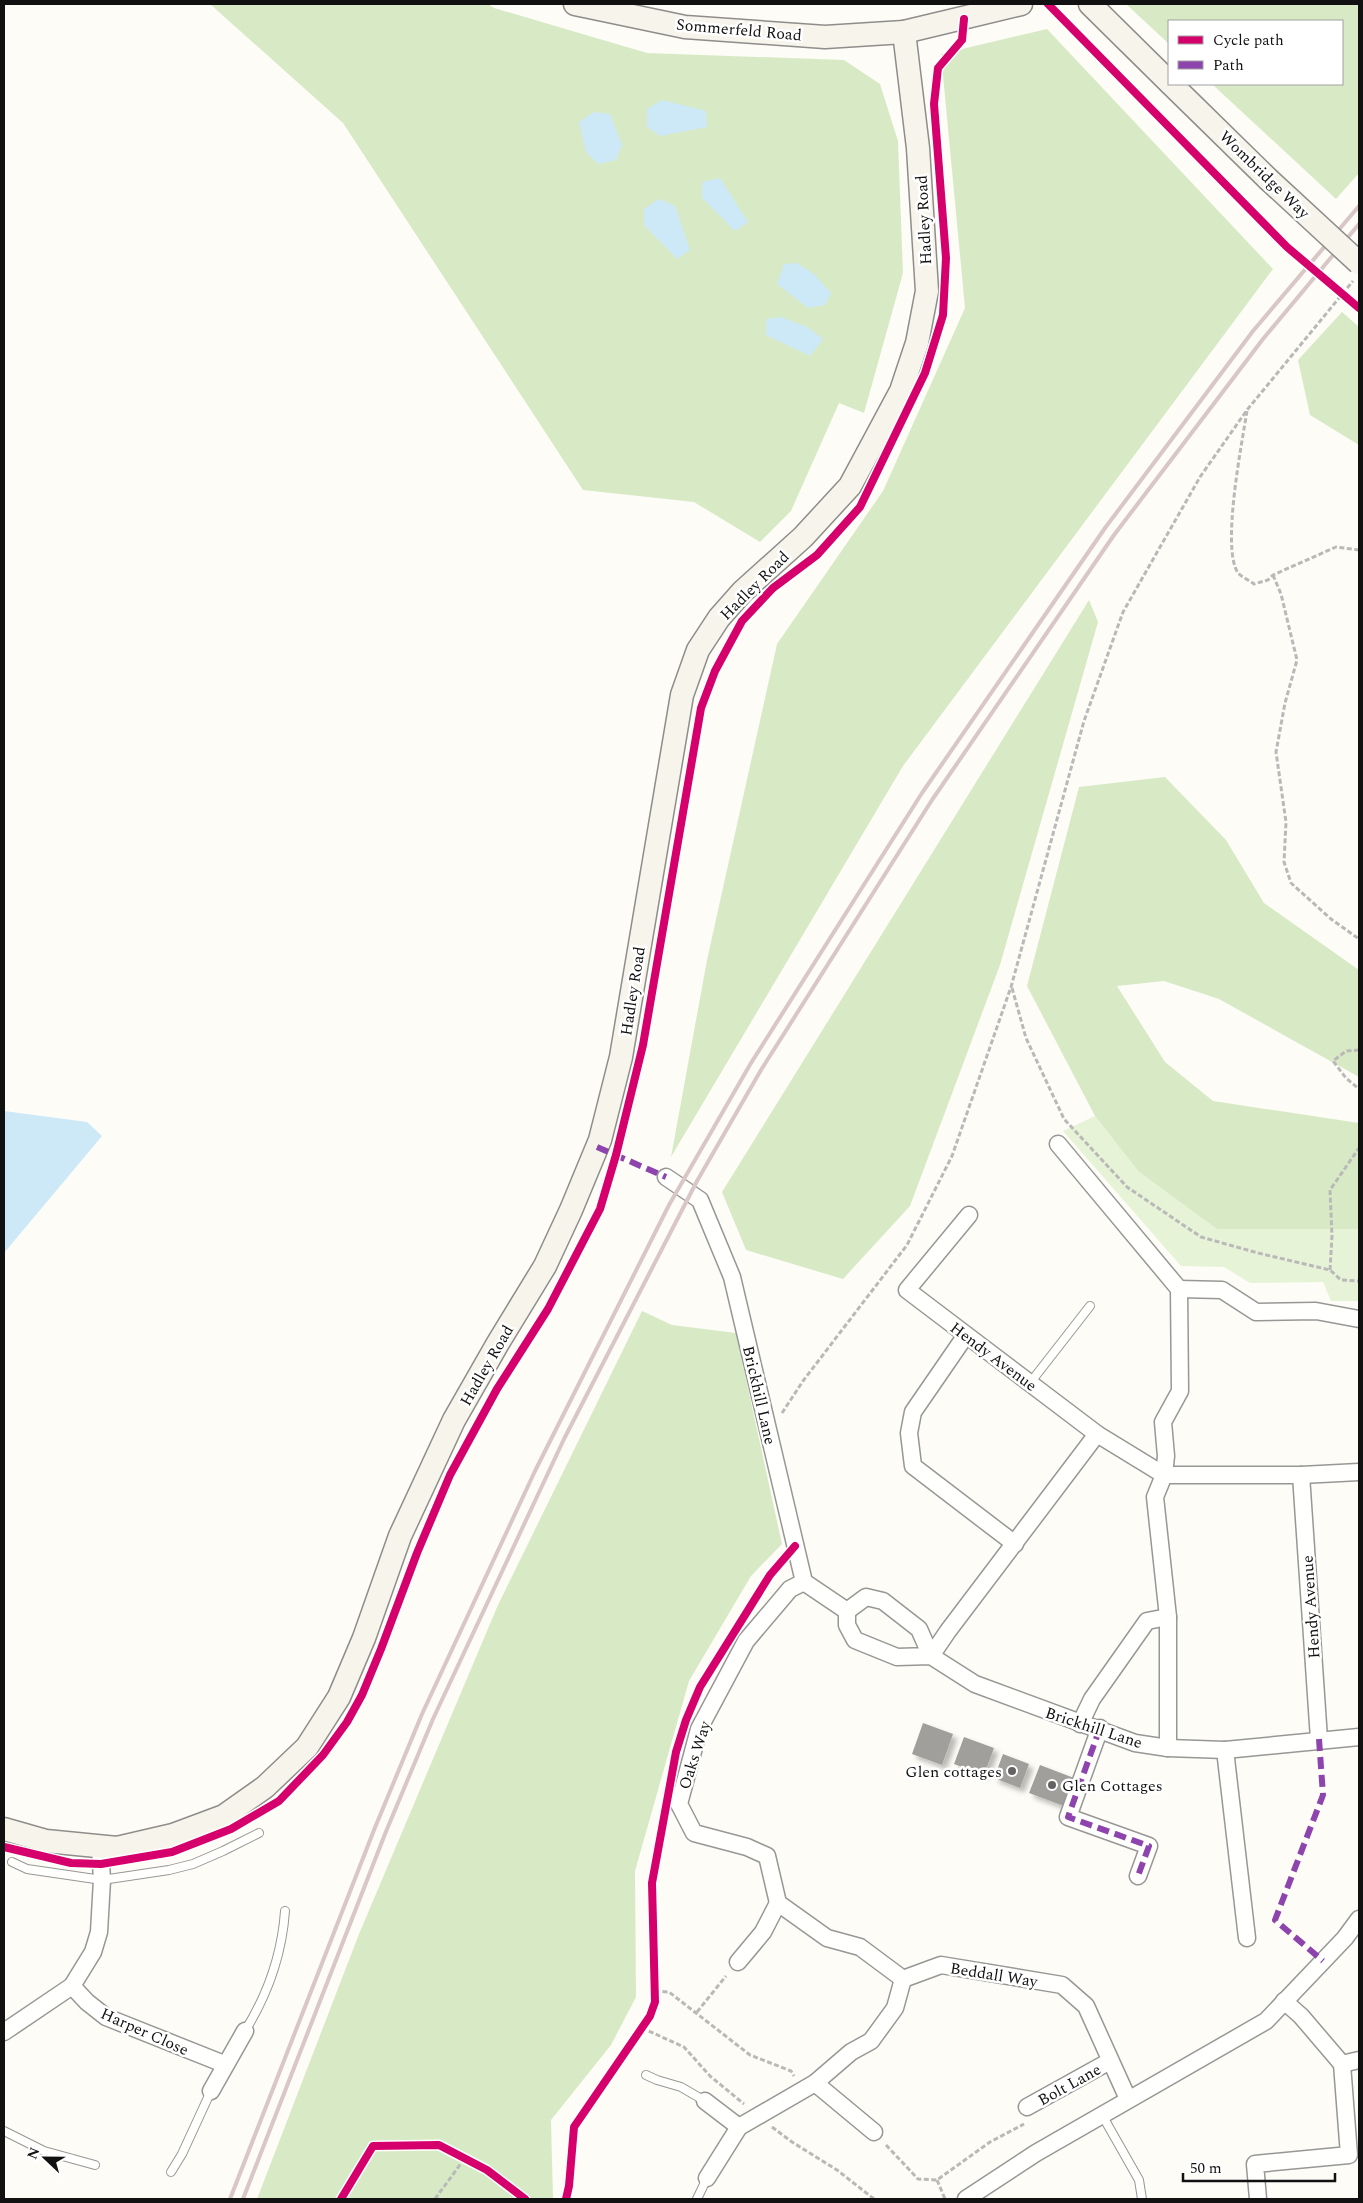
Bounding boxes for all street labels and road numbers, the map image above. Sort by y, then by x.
street label: Sommerfeld Road [675,13,803,47]
street label: Wombridge Way [1214,125,1316,225]
street label: Hadley Road [910,174,938,265]
street label: Hadley Road [714,545,795,626]
street label: Hadley Road [614,945,652,1037]
street label: Hendy Avenue [945,1316,1042,1398]
street label: Hadley Road [454,1321,520,1410]
street label: Brickhill Lane [736,1343,782,1447]
street label: Hendy Avenue [1295,1554,1327,1659]
street label: Brickhill Lane [1042,1701,1145,1755]
street label: Oaks Way [673,1717,718,1793]
street label: Beddall Way [948,1956,1041,1994]
street label: Harper Close [97,2002,192,2062]
street label: Bolt Lane [1034,2058,1105,2112]

